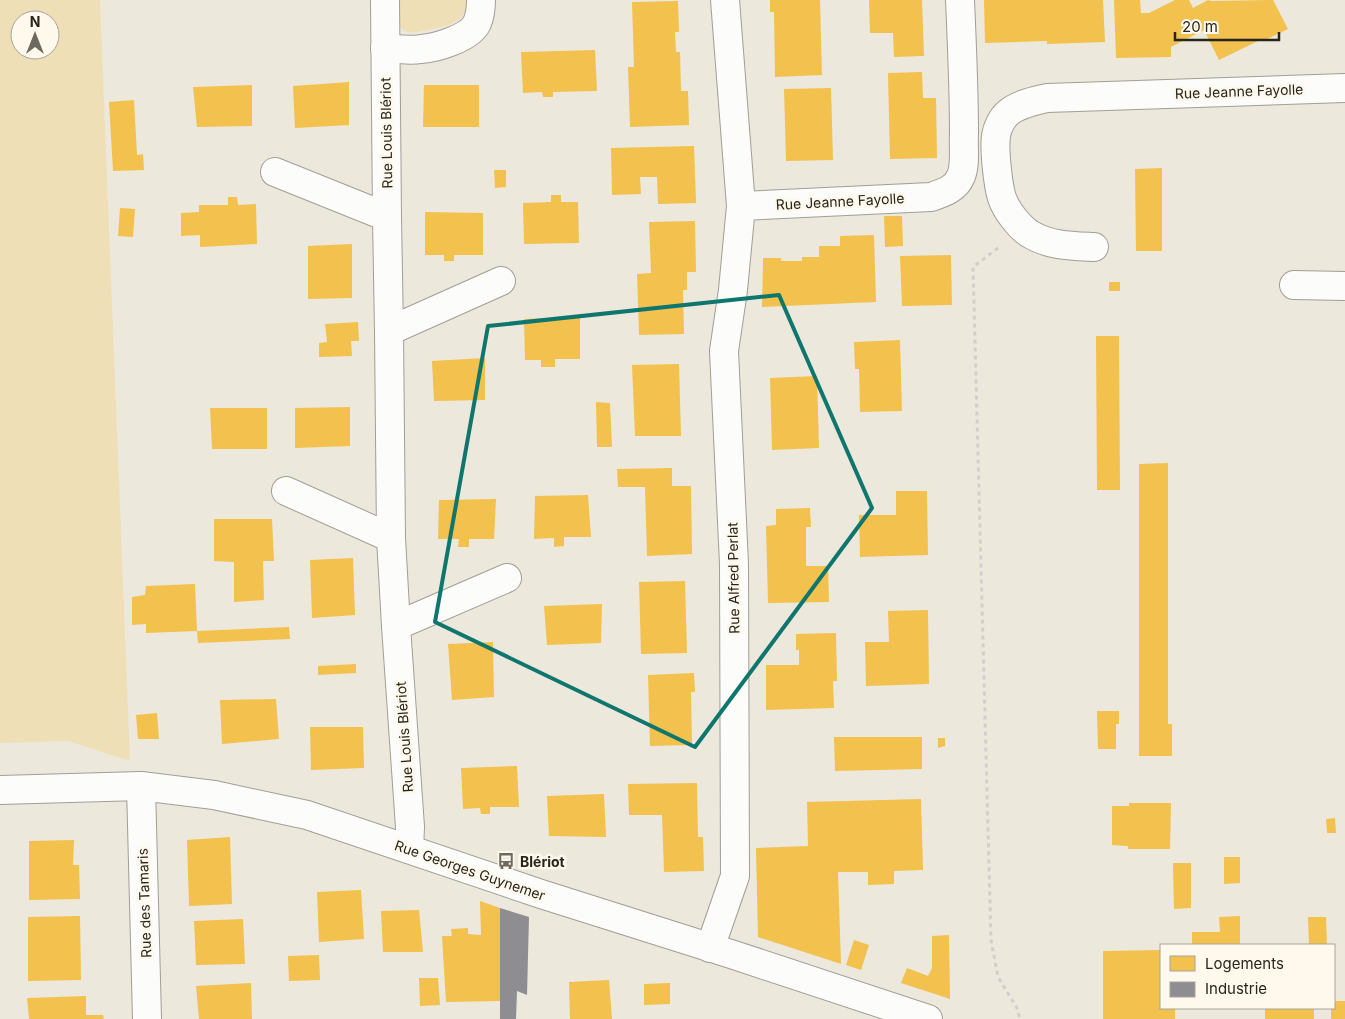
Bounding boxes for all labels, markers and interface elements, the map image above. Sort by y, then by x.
north arrow [10,10,60,60]
scale bar [1175,10,1279,42]
text: N [30,13,40,30]
text: 20 m [1182,17,1218,36]
street label: Rue Louis Blériot [377,77,395,189]
street label: Rue Jeanne Fayolle [1174,80,1304,102]
street label: Rue Jeanne Fayolle [775,189,905,213]
street label: Rue Alfred Perlat [724,522,742,634]
street label: Rue Louis Blériot [392,680,416,793]
street label: Rue Georges Guynemer [392,836,548,904]
street label: Rue des Tamaris [134,848,154,958]
bus stop icon: Blériot [496,851,516,871]
place label: Blériot [520,853,565,870]
legend [1160,944,1335,1009]
text: Logements [1205,954,1284,973]
text: Industrie [1205,979,1267,998]

